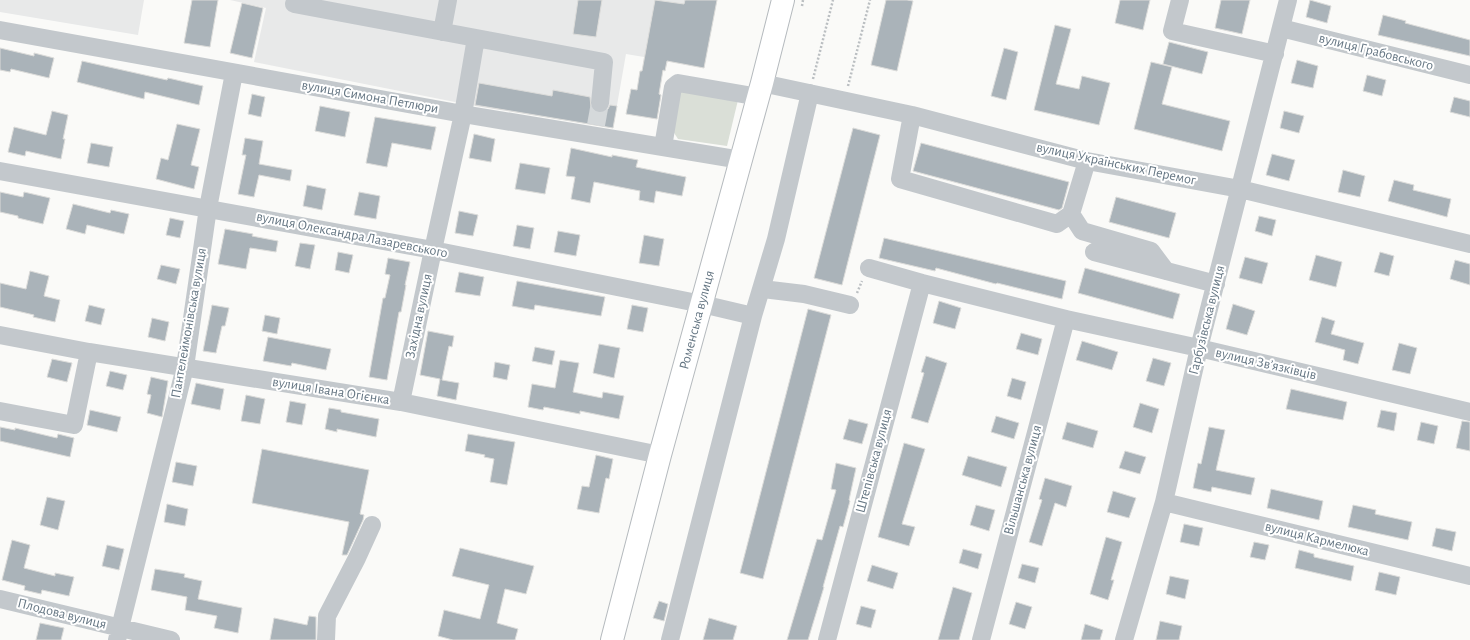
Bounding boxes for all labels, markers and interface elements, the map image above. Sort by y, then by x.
street label: вулиця Грабовського [1317,31,1435,73]
street label: вулиця Симона Петлюри [300,78,440,116]
street label: вулиця Українських Перемог [1035,140,1197,188]
street label: вулиця Олександра Лазаревського [255,210,449,260]
street label: Пантелеймонівська вулиця [169,247,209,399]
street label: Гарбузівська вулиця [1187,264,1227,376]
street label: Роменська вулиця [677,269,717,371]
street label: Західна вулиця [403,272,435,360]
street label: вулиця Звʼязківців [1214,346,1318,382]
street label: вулиця Івана Огієнка [271,375,391,407]
street label: Штепівська вулиця [853,407,895,515]
street label: Вільшанська вулиця [1002,424,1044,536]
street label: вулиця Кармелюка [1264,519,1371,559]
street label: Плодова вулиця [16,596,108,632]

